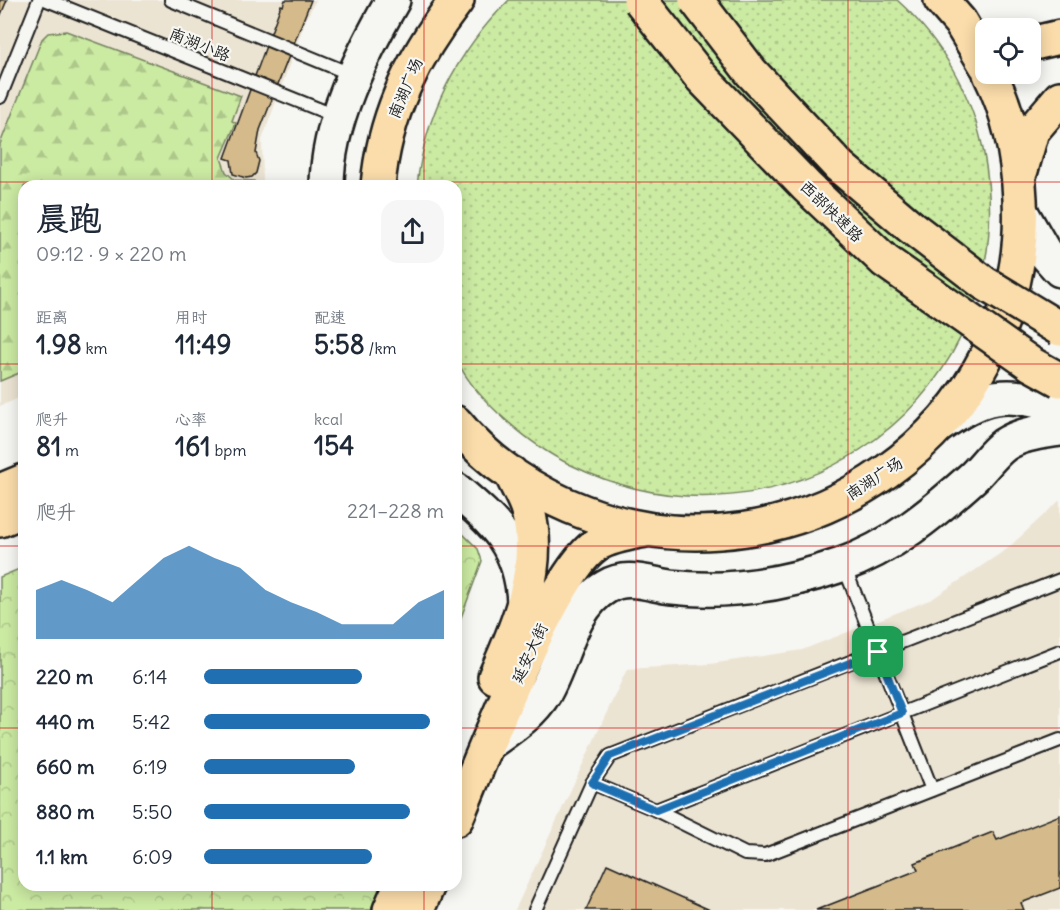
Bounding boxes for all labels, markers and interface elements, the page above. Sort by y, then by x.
map controls [975,18,1041,84]
button: locate [975,18,1041,84]
street label: 南湖小路 [167,23,233,65]
street label: 南湖广场 [383,55,427,121]
street label: 西部快速路 [796,176,868,246]
text: 晨跑 [36,197,102,239]
button: share [381,200,444,263]
text: 09:12 · 9 × 220 m [36,241,187,266]
text: 距离 [36,307,68,327]
text: 用时 [175,307,207,327]
text: 配速 [314,307,346,327]
text: 1.98 [36,328,82,361]
text: 11:49 [175,328,232,361]
text: 5:58 [314,328,365,361]
text: km [82,338,108,358]
text: /km [365,338,397,358]
text: 爬升 [36,409,68,429]
text: 心率 [175,409,207,429]
text: kcal [314,409,343,429]
text: 154 [314,429,354,462]
text: 81 [36,430,61,463]
text: 161 [175,430,211,463]
text: m [61,440,79,460]
text: bpm [211,440,246,460]
street label: 南湖广场 [842,452,906,504]
text: 221–228 m [347,498,444,523]
text: 爬升 [36,499,76,524]
street label: 延安大街 [506,620,552,686]
pin [852,626,903,677]
icon: arrive [861,635,894,668]
text: 220 m [36,664,93,689]
text: 6:14 [132,664,168,689]
text: 440 m [36,709,95,734]
text: 5:42 [132,709,171,734]
text: 660 m [36,754,95,779]
text: 6:19 [132,754,168,779]
text: 880 m [36,799,95,824]
text: 5:50 [132,799,173,824]
text: 1.1 km [36,844,88,869]
text: 6:09 [132,844,173,869]

